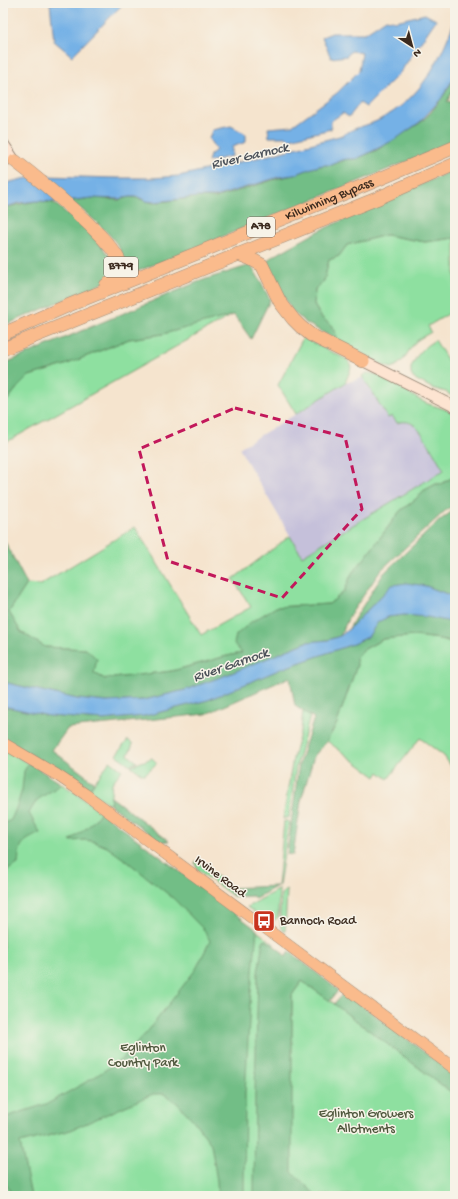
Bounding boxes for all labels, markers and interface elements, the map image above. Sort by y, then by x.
north arrow [392,26,432,66]
text: N [410,46,423,59]
water label: River Garnock [210,139,292,174]
street label: Kilwinning Bypass [283,174,377,224]
road number: A78 [247,217,275,237]
road number: B779 [104,257,138,277]
water label: River Garnock [191,645,273,687]
street label: Irvine Road [191,853,250,902]
bus stop icon: Bannoch Road [251,908,277,934]
place label: Bannoch Road [279,914,357,929]
park label: Eglinton Country Park [108,1041,179,1071]
park label: Eglinton Growers Allotments [319,1107,414,1137]

